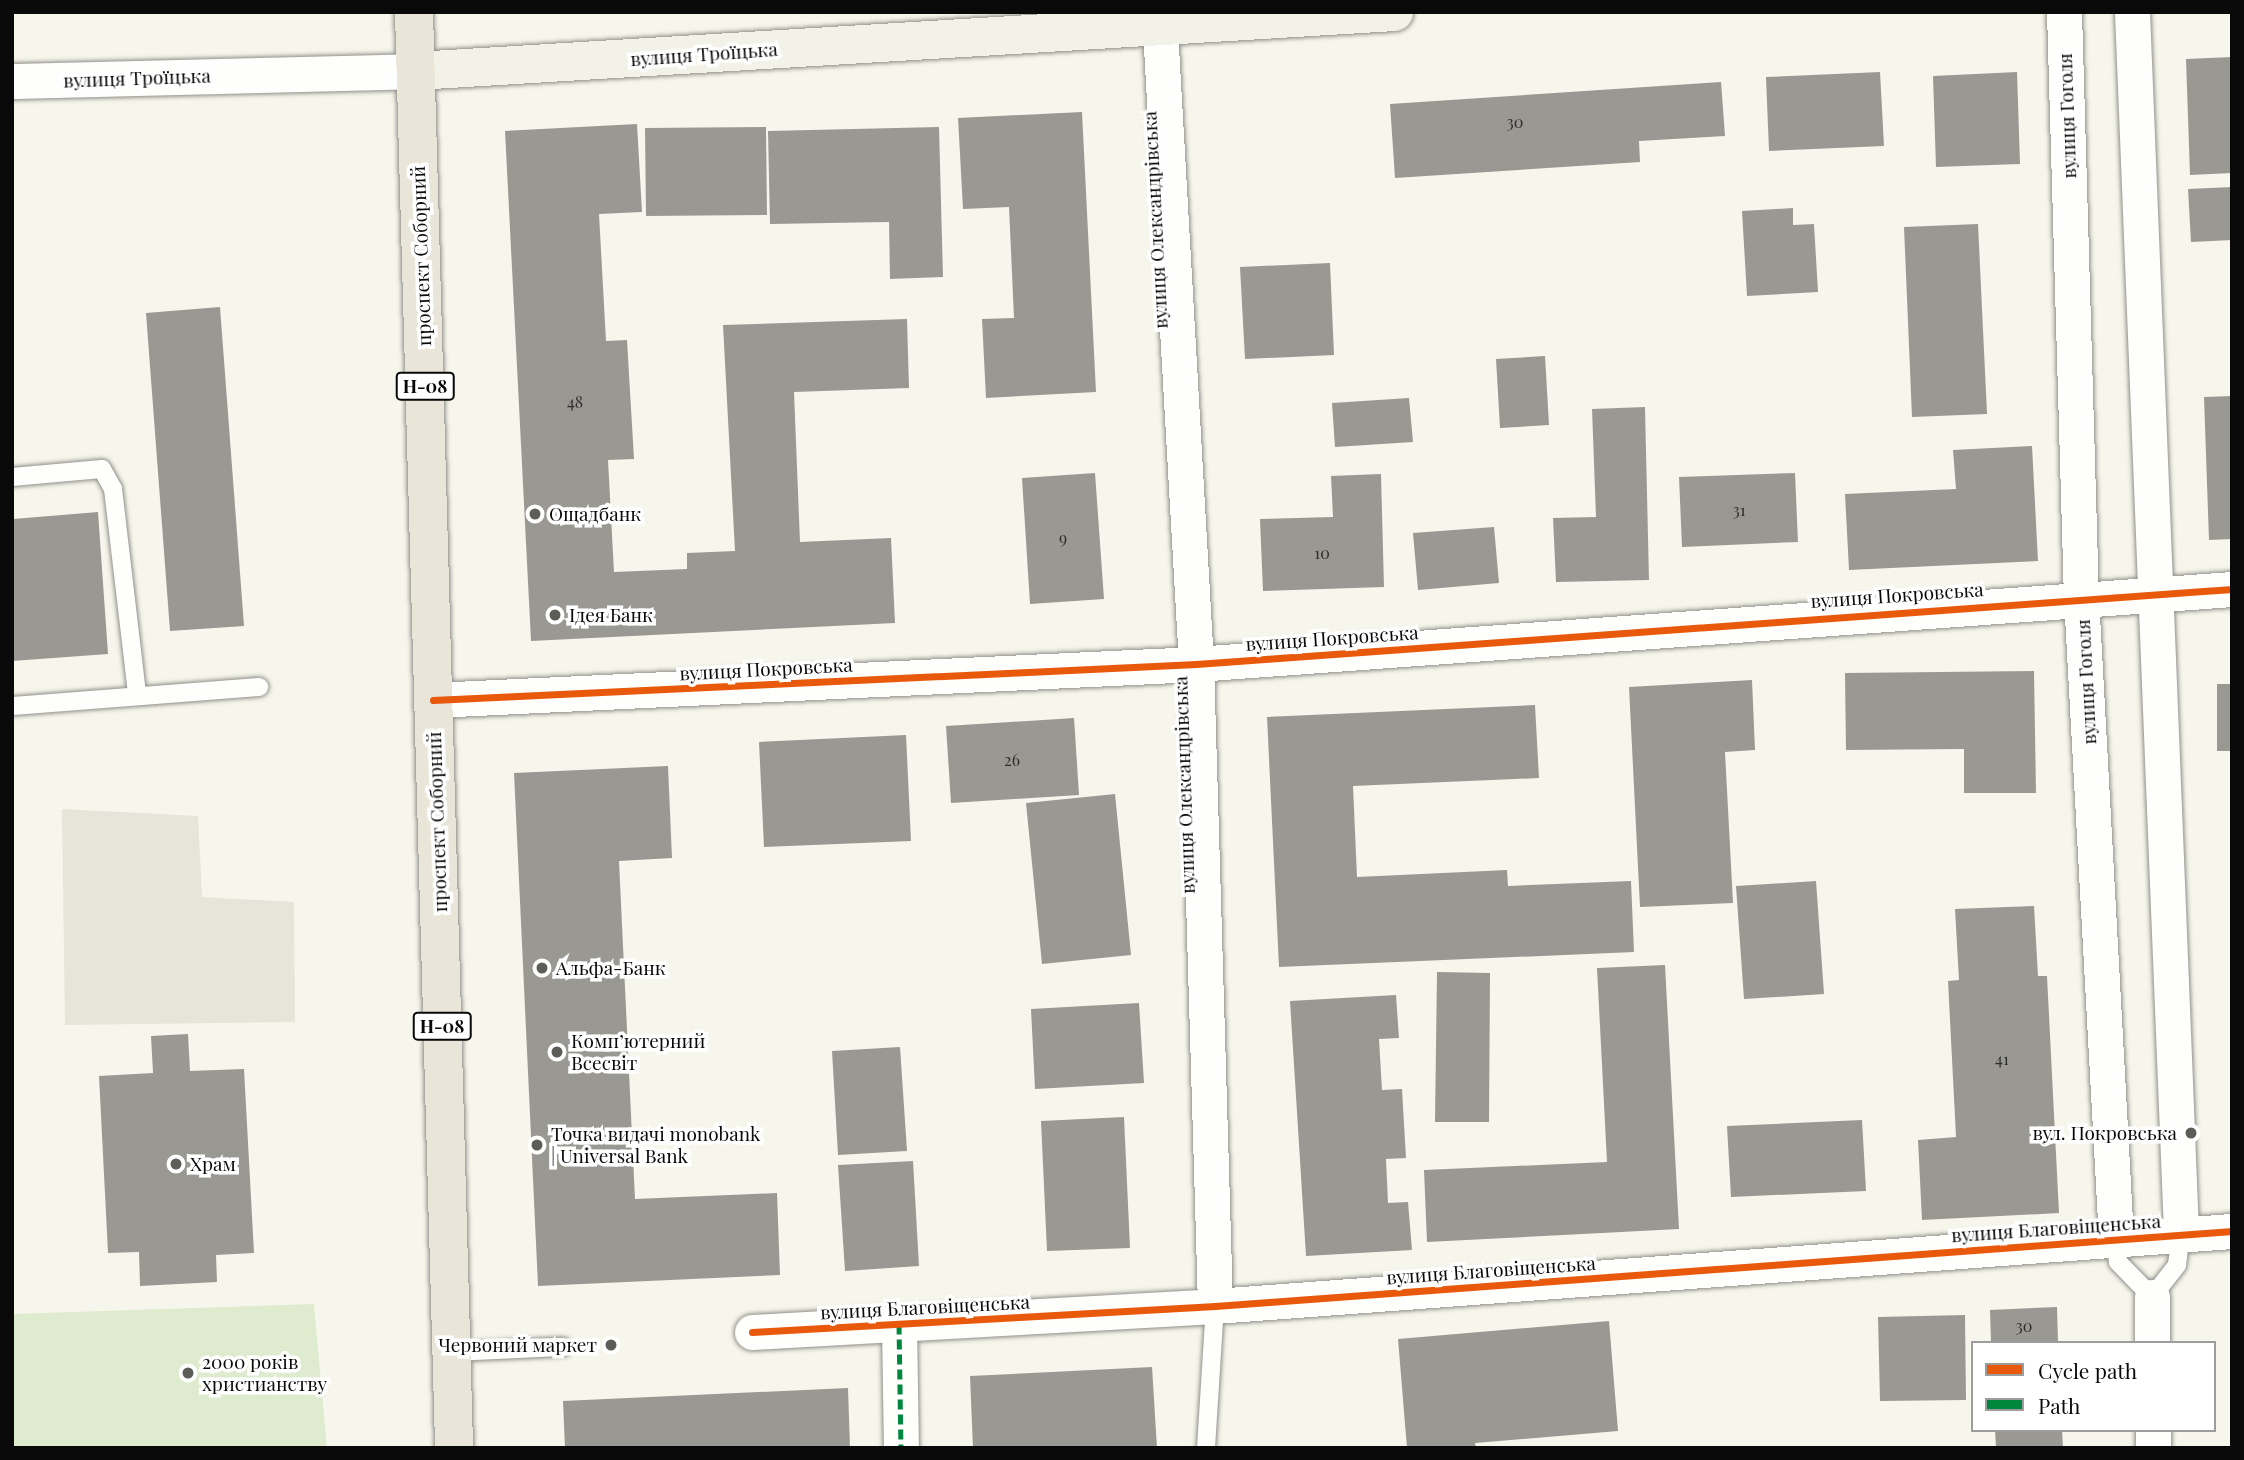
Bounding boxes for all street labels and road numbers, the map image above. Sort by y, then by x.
street label: вулиця Троїцька [630,37,778,71]
street label: вулиця Гоголя [2053,53,2081,179]
street label: вулиця Троїцька [63,64,211,92]
street label: вулиця Олександрівська [1138,111,1172,329]
street label: проспект Соборний [406,165,436,347]
road number: Н-08 [395,372,455,400]
street label: вулиця Покровська [1810,578,1984,612]
street label: вулиця Гоголя [2071,619,2101,745]
street label: вулиця Покровська [1245,621,1419,655]
street label: вулиця Покровська [679,653,853,685]
street label: вулиця Олександрівська [1169,676,1199,894]
street label: проспект Соборний [422,731,452,913]
road number: Н-08 [412,1012,472,1041]
street label: вулиця Благовіщенська [1950,1209,2162,1247]
street label: вулиця Благовіщенська [1385,1251,1597,1289]
street label: вулиця Благовіщенська [819,1290,1031,1324]

